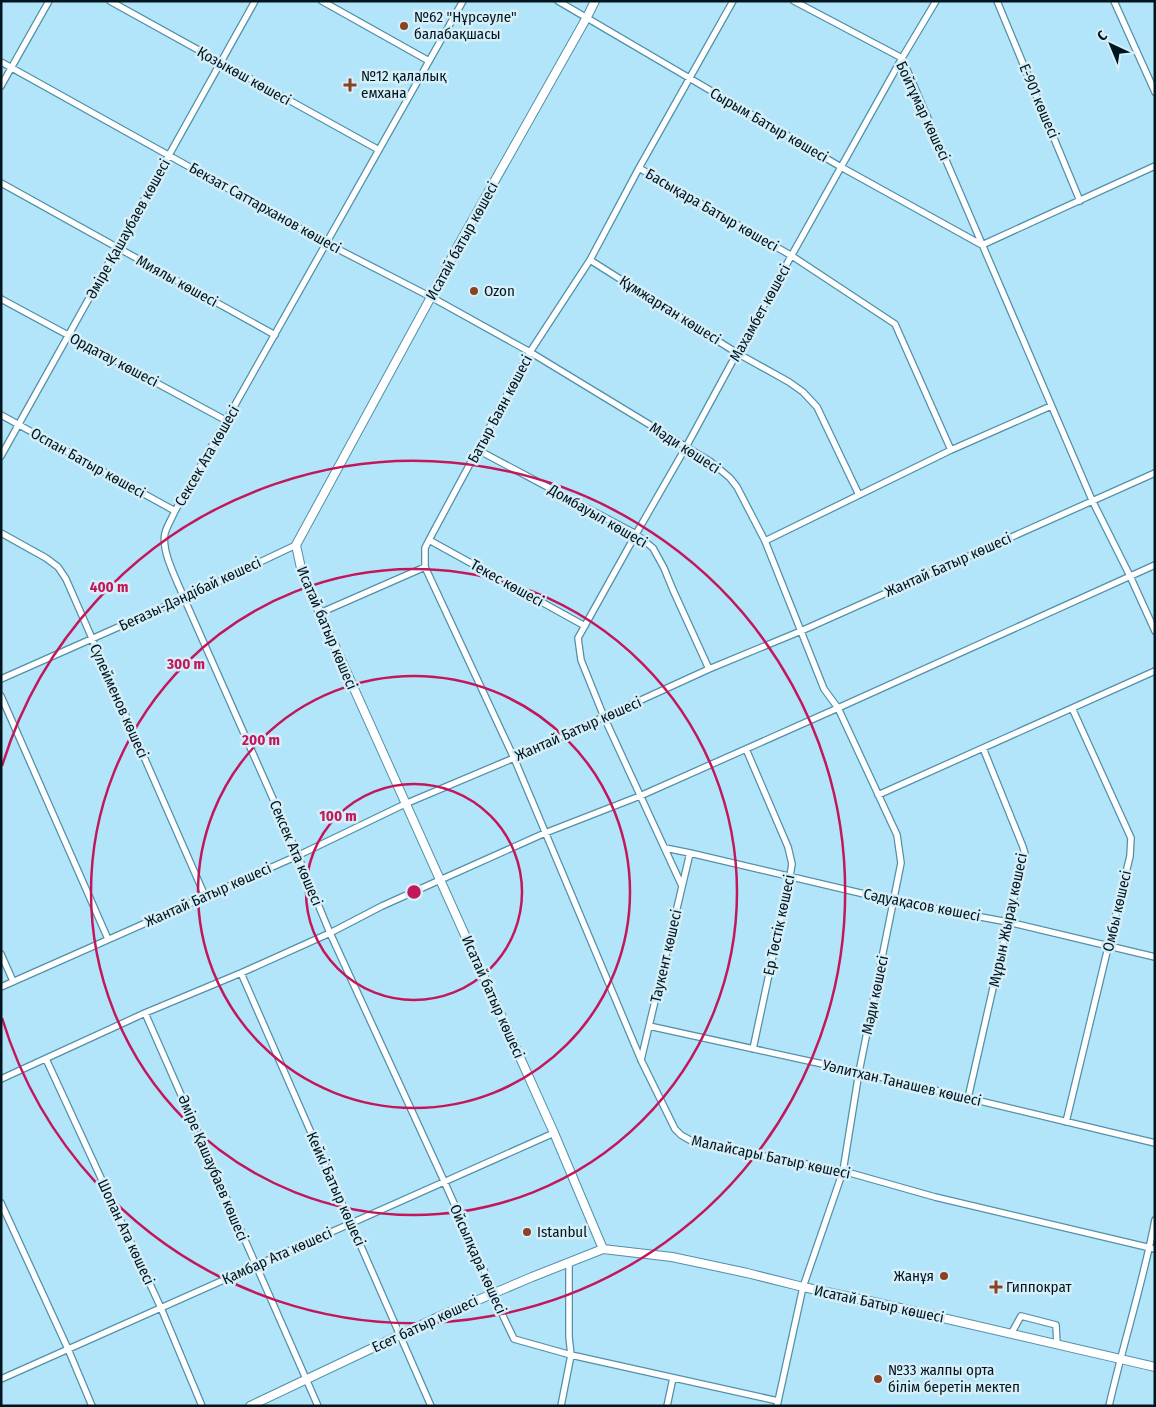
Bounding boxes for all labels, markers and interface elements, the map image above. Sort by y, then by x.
place label: №62 "Нұрсәуле" балабақшасы [414,8,517,43]
marker: №62 "Нұрсәуле" балабақшасы [398,20,410,32]
north arrow [1086,20,1136,70]
text: С [1094,27,1111,45]
street label: Қозыкөш көшесі [194,43,294,109]
street label: Бойтұмар көшесі [892,58,954,164]
street label: Е-901 көшесі [1015,61,1063,141]
place label: №12 қалалық емхана [361,67,447,102]
marker: №12 қалалық емхана [343,78,357,92]
street label: Сырым Батыр көшесі [707,84,831,166]
street label: Әміре Қашаубаев көшесі [82,156,174,302]
street label: Бекзат Саттарханов көшесі [186,159,344,257]
street label: Басықара Батыр көшесі [642,165,782,255]
street label: Исатай батыр көшесі [422,179,502,303]
street label: Миялы көшесі [133,251,221,311]
street label: Махамбет көшесі [726,261,794,365]
street label: Құмжарған көшесі [616,272,724,348]
place label: Ozon [484,282,515,300]
marker: Ozon [468,285,480,297]
street label: Ордатау көшесі [67,329,161,391]
street label: Батыр Баян көшесі [464,352,536,466]
street label: Сексек Ата көшесі [171,403,243,509]
street label: Мәди көшесі [646,419,724,477]
street label: Оспан Батыр көшесі [28,424,148,502]
street label: Домбауыл көшесі [545,480,651,552]
street label: Жантай Батыр көшесі [882,529,1014,601]
street label: Беғазы-Дәндібай көшесі [116,553,264,635]
street label: Текес көшесі [467,556,547,610]
street label: Исатай батыр көшесі [293,564,361,692]
text: 400 m [90,578,128,596]
street label: Сүлейменов көшесі [86,641,152,761]
text: 300 m [166,655,205,673]
street label: Жантай Батыр көшесі [512,693,644,765]
text: 200 m [241,731,280,749]
street label: Сексек Ата көшесі [266,797,326,909]
text: 100 m [319,807,357,825]
street label: Мұрын Жырау көшесі [985,852,1031,988]
street label: Жантай Батыр көшесі [142,859,274,931]
street label: Омбы көшесі [1099,869,1135,953]
street label: Ер Төстік көшесі [760,873,798,977]
centre of rings [405,883,423,901]
street label: Сәдуақасов көшесі [862,885,982,925]
street label: Таукент көшесі [647,908,685,1004]
street label: Исатай батыр көшесі [458,933,528,1061]
street label: Мәди көшесі [858,954,892,1036]
street label: Уәлитхан Танашев көшесі [820,1056,983,1110]
street label: Әміре Қашаубаев көшесі [174,1092,252,1244]
street label: Кейкі Батыр көшесі [303,1129,369,1249]
street label: Малайсары Батыр көшесі [690,1131,852,1183]
street label: Шопан Ата көшесі [94,1176,158,1288]
street label: Ойсылқара көшесі [446,1201,510,1317]
place label: Istanbul [537,1223,587,1241]
street label: Қамбар Ата көшесі [219,1224,335,1288]
marker: Istanbul [521,1226,533,1238]
place label: Жанұя [894,1267,934,1285]
marker: Жанұя [938,1270,950,1282]
place label: Гиппократ [1006,1278,1072,1296]
street label: Исатай Батыр көшесі [812,1281,946,1327]
marker: Гиппократ [990,1281,1002,1293]
street label: Есет батыр көшесі [369,1292,481,1356]
place label: №33 жалпы орта білім беретін мектеп [888,1361,1020,1396]
marker: №33 жалпы орта білім беретін мектеп [872,1373,884,1385]

